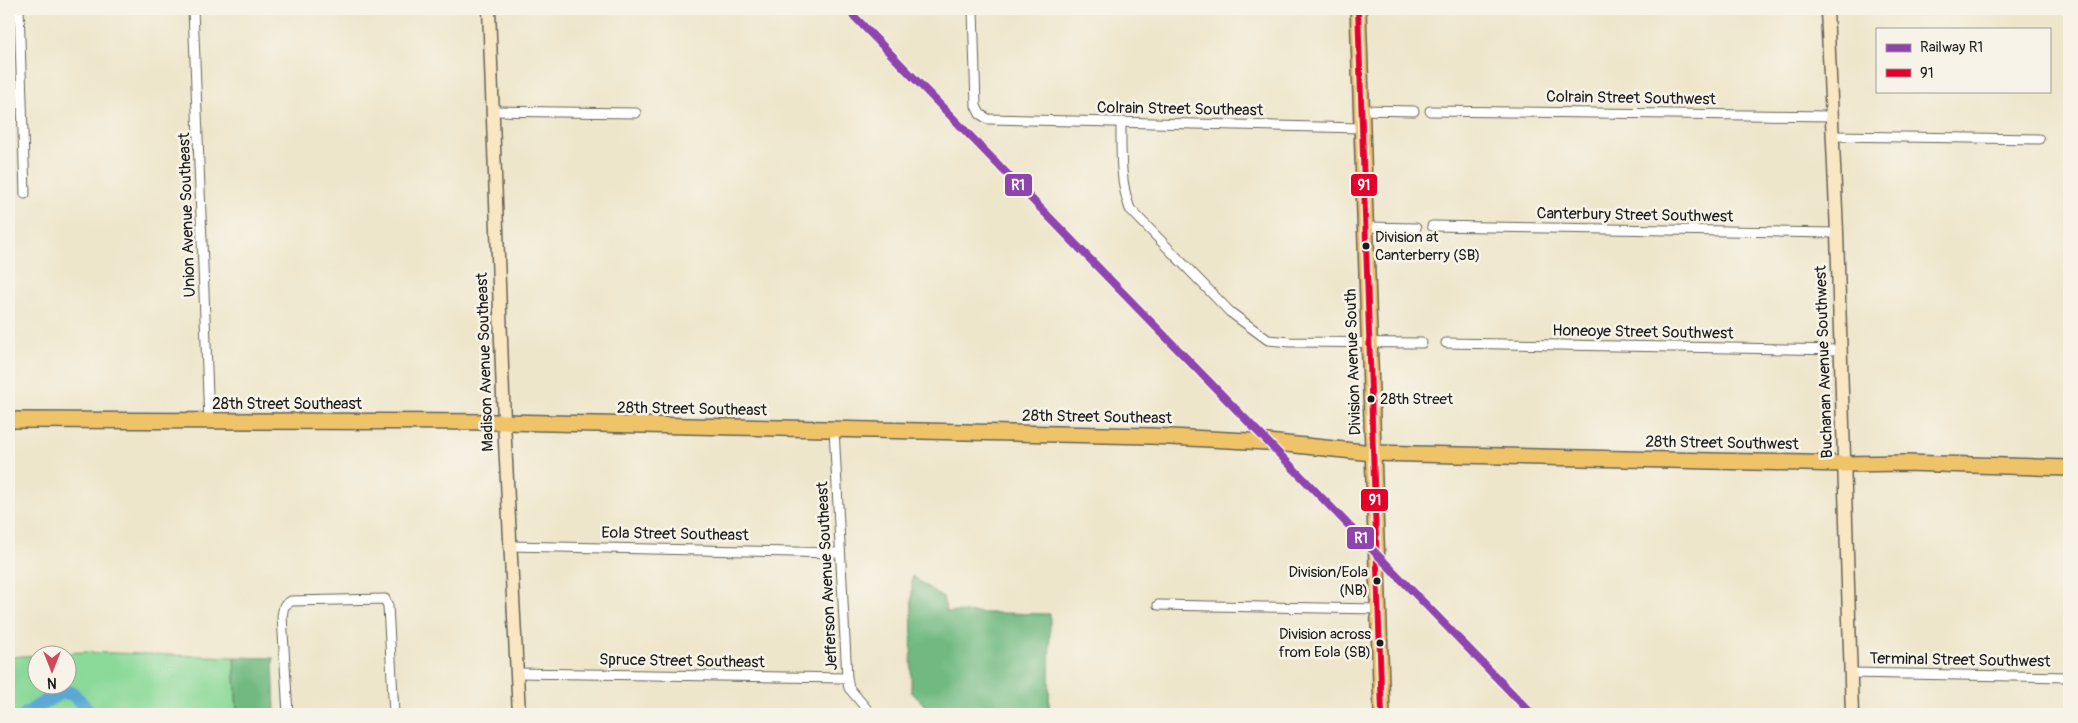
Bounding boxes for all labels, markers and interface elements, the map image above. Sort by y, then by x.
legend [1876,28,2050,92]
text: Railway R1 [1920,38,1983,57]
text: 91 [1920,64,1934,83]
street label: Colrain Street Southwest [1546,87,1717,109]
street label: Colrain Street Southeast [1097,98,1264,120]
street label: Union Avenue Southeast [174,132,200,298]
line badge: R1 [1004,173,1033,197]
line badge: 91 [1350,173,1378,197]
text: R1 [1011,177,1025,194]
text: 91 [1358,177,1370,194]
street label: Canterbury Street Southwest [1536,203,1734,227]
place label: Division at Canterberry (SB) [1375,228,1480,265]
marker: Division at Canterberry (SB) [1361,241,1371,251]
street label: Buchanan Avenue Southwest [1811,265,1837,459]
street label: Madison Avenue Southeast [472,272,498,452]
street label: Division Avenue South [1340,288,1366,436]
street label: Honeoye Street Southwest [1552,320,1734,344]
place label: 28th Street [1380,390,1454,409]
street label: 28th Street Southeast [212,394,363,414]
marker: 28th Street [1366,394,1376,404]
street label: 28th Street Southeast [617,398,768,420]
street label: 28th Street Southeast [1022,406,1173,428]
street label: 28th Street Southwest [1645,432,1799,454]
street label: Jefferson Avenue Southeast [812,480,842,671]
line badge: 91 [1360,488,1389,512]
text: 91 [1369,492,1381,509]
street label: Eola Street Southeast [601,523,749,545]
line badge: R1 [1346,526,1375,550]
text: R1 [1354,530,1368,547]
place label: Division/Eola (NB) [1288,563,1368,600]
marker: Division/Eola (NB) [1372,576,1382,586]
place label: Division across from Eola (SB) [1279,625,1371,662]
marker: Division across from Eola (SB) [1375,638,1385,648]
north arrow [28,646,78,696]
street label: Terminal Street Southwest [1869,648,2051,672]
street label: Spruce Street Southeast [599,650,766,672]
text: N [47,674,57,691]

